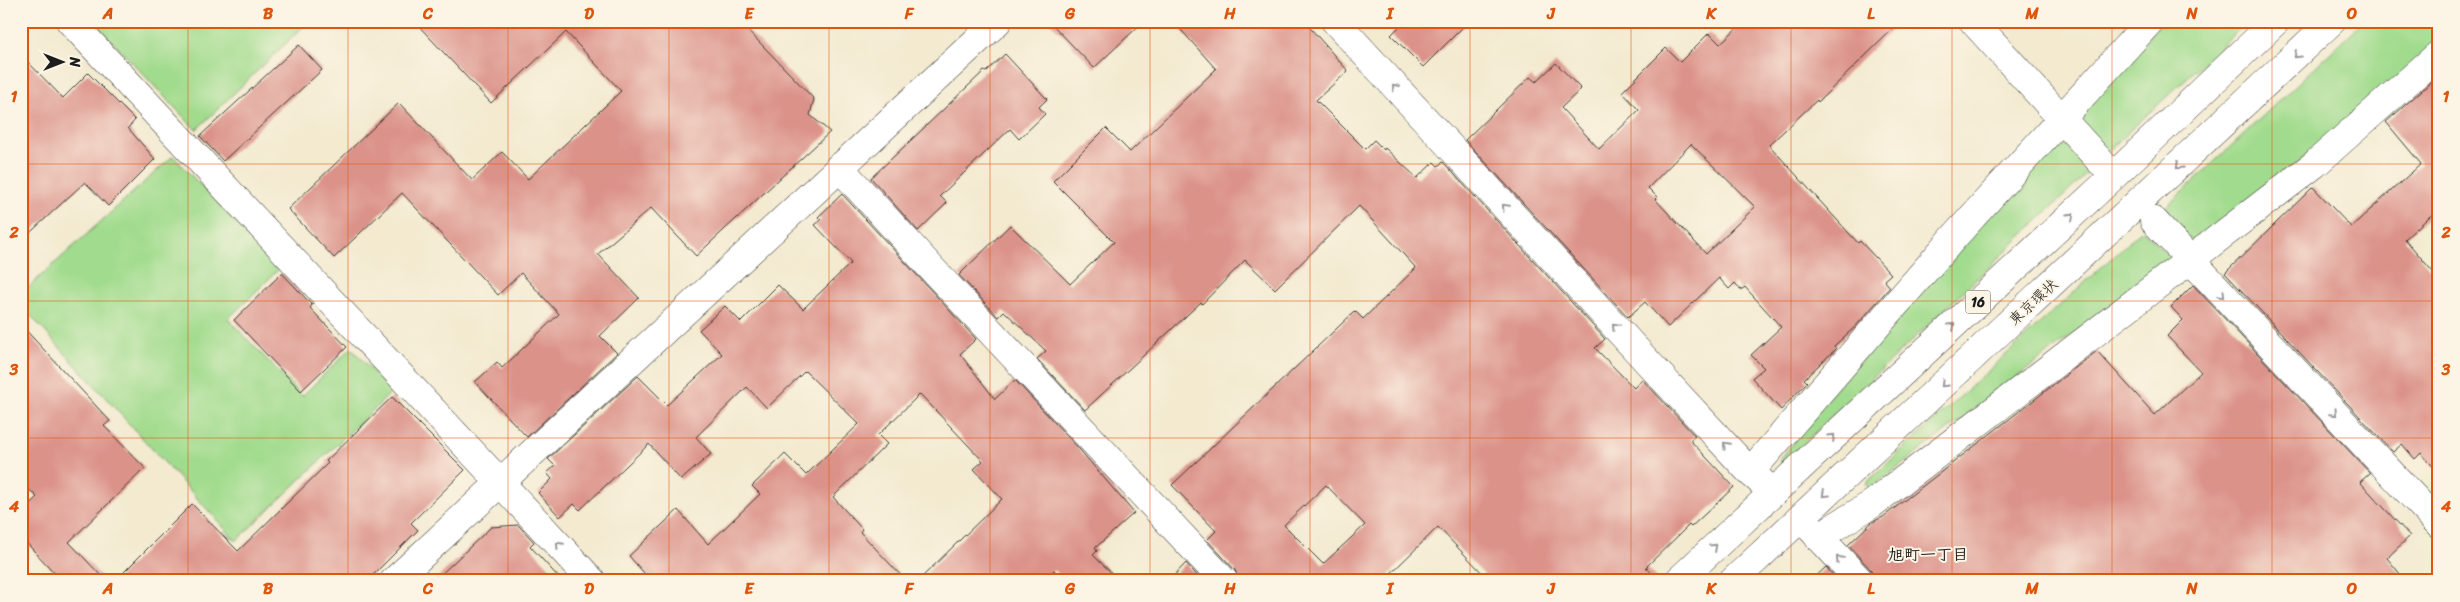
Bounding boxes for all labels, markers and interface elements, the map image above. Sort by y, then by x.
text: A [102,0,113,28]
text: B [263,0,274,28]
text: C [422,0,434,28]
text: D [584,0,594,28]
text: E [745,0,755,28]
text: F [904,0,915,28]
text: G [1064,0,1076,28]
text: H [1223,0,1236,28]
text: I [1386,0,1395,28]
text: J [1546,0,1556,28]
text: K [1705,0,1717,28]
text: L [1867,0,1875,28]
text: M [2024,0,2039,28]
text: N [2185,0,2198,28]
text: O [2346,0,2358,28]
north arrow [38,38,88,88]
one-way arrow [2294,49,2303,58]
text: N [62,56,87,67]
text: 1 [11,82,18,111]
text: 1 [2443,82,2450,111]
one-way arrow [1392,84,1401,93]
one-way arrow [2175,160,2184,169]
one-way arrow [1502,203,1511,212]
one-way arrow [2065,213,2074,222]
text: 2 [8,218,19,247]
text: 2 [2440,218,2451,247]
street label: 東京環状 [2002,272,2064,332]
one-way arrow [2216,289,2225,298]
road number: 16 [1966,290,1990,314]
one-way arrow [1612,323,1621,332]
one-way arrow [1946,323,1955,332]
text: 3 [9,355,19,384]
text: 3 [2441,355,2451,384]
one-way arrow [1941,378,1950,387]
one-way arrow [2328,408,2337,417]
one-way arrow [1827,434,1836,443]
one-way arrow [1723,442,1732,451]
one-way arrow [1821,488,1830,497]
text: 4 [8,492,19,521]
text: 4 [2440,492,2451,521]
district label: 旭町一丁目 [1888,540,1968,569]
one-way arrow [556,542,565,551]
one-way arrow [1708,544,1717,553]
one-way arrow [1836,555,1845,564]
text: A [102,574,113,602]
text: B [263,574,274,602]
text: C [422,574,434,602]
text: D [584,574,594,602]
text: E [745,574,755,602]
text: F [904,574,915,602]
text: G [1064,574,1076,602]
text: H [1223,574,1236,602]
text: I [1386,574,1395,602]
text: J [1546,574,1556,602]
text: K [1705,574,1717,602]
text: L [1867,574,1875,602]
text: M [2024,574,2039,602]
text: N [2185,574,2198,602]
text: O [2346,574,2358,602]

